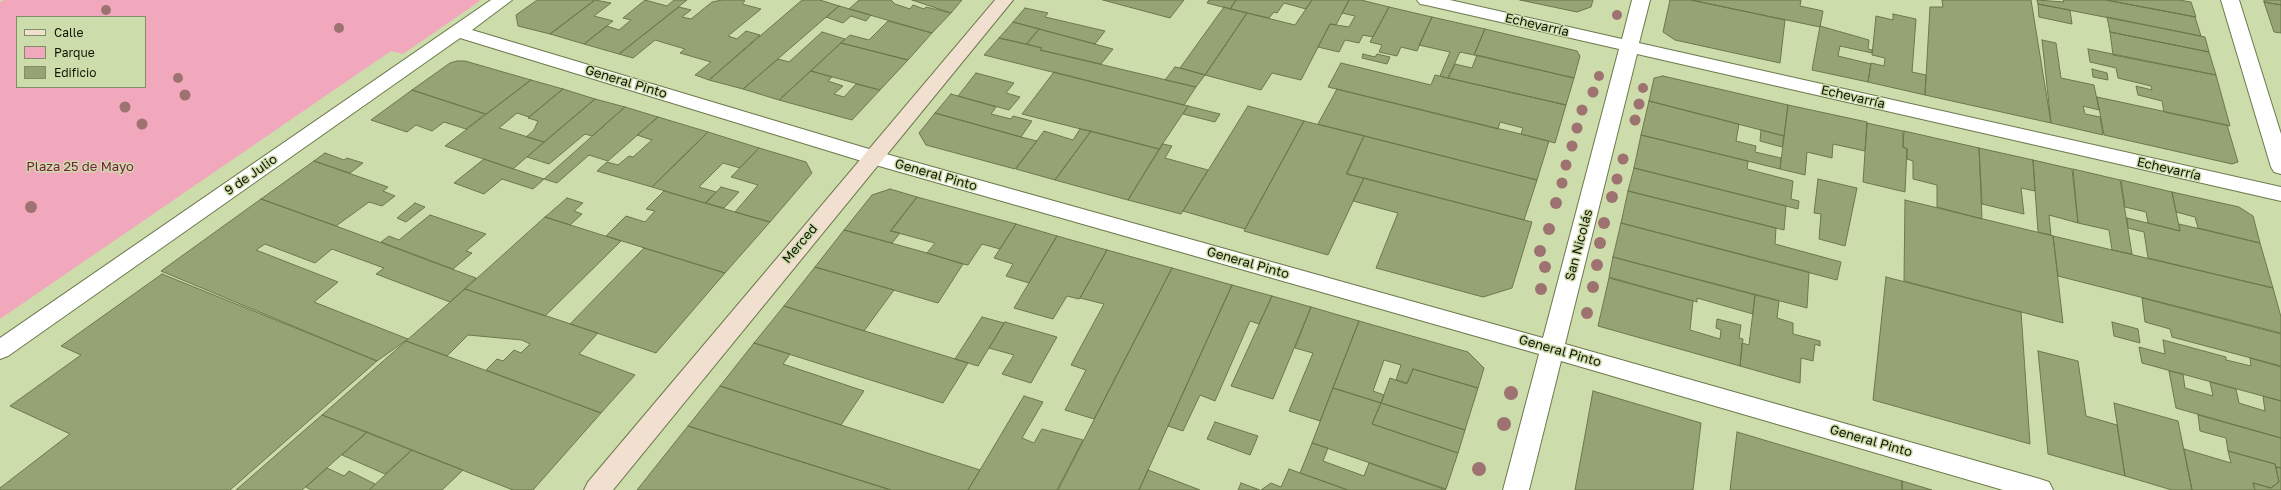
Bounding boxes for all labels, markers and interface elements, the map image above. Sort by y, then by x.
street label: Echevarría [1503,10,1571,40]
legend [16,16,146,88]
text: Calle [54,25,83,40]
text: Parque [54,45,95,60]
street label: General Pinto [583,62,669,102]
text: Edificio [54,65,96,80]
street label: Echevarría [1819,82,1887,112]
street label: 9 de Julio [222,151,280,199]
street label: Echevarría [2135,154,2203,184]
street label: General Pinto [893,156,979,194]
park label: Plaza 25 de Mayo [26,159,134,175]
street label: San Nicolás [1562,207,1596,283]
street label: Merced [779,221,821,267]
street label: General Pinto [1205,244,1291,282]
street label: General Pinto [1517,332,1603,370]
street label: General Pinto [1828,422,1914,460]

